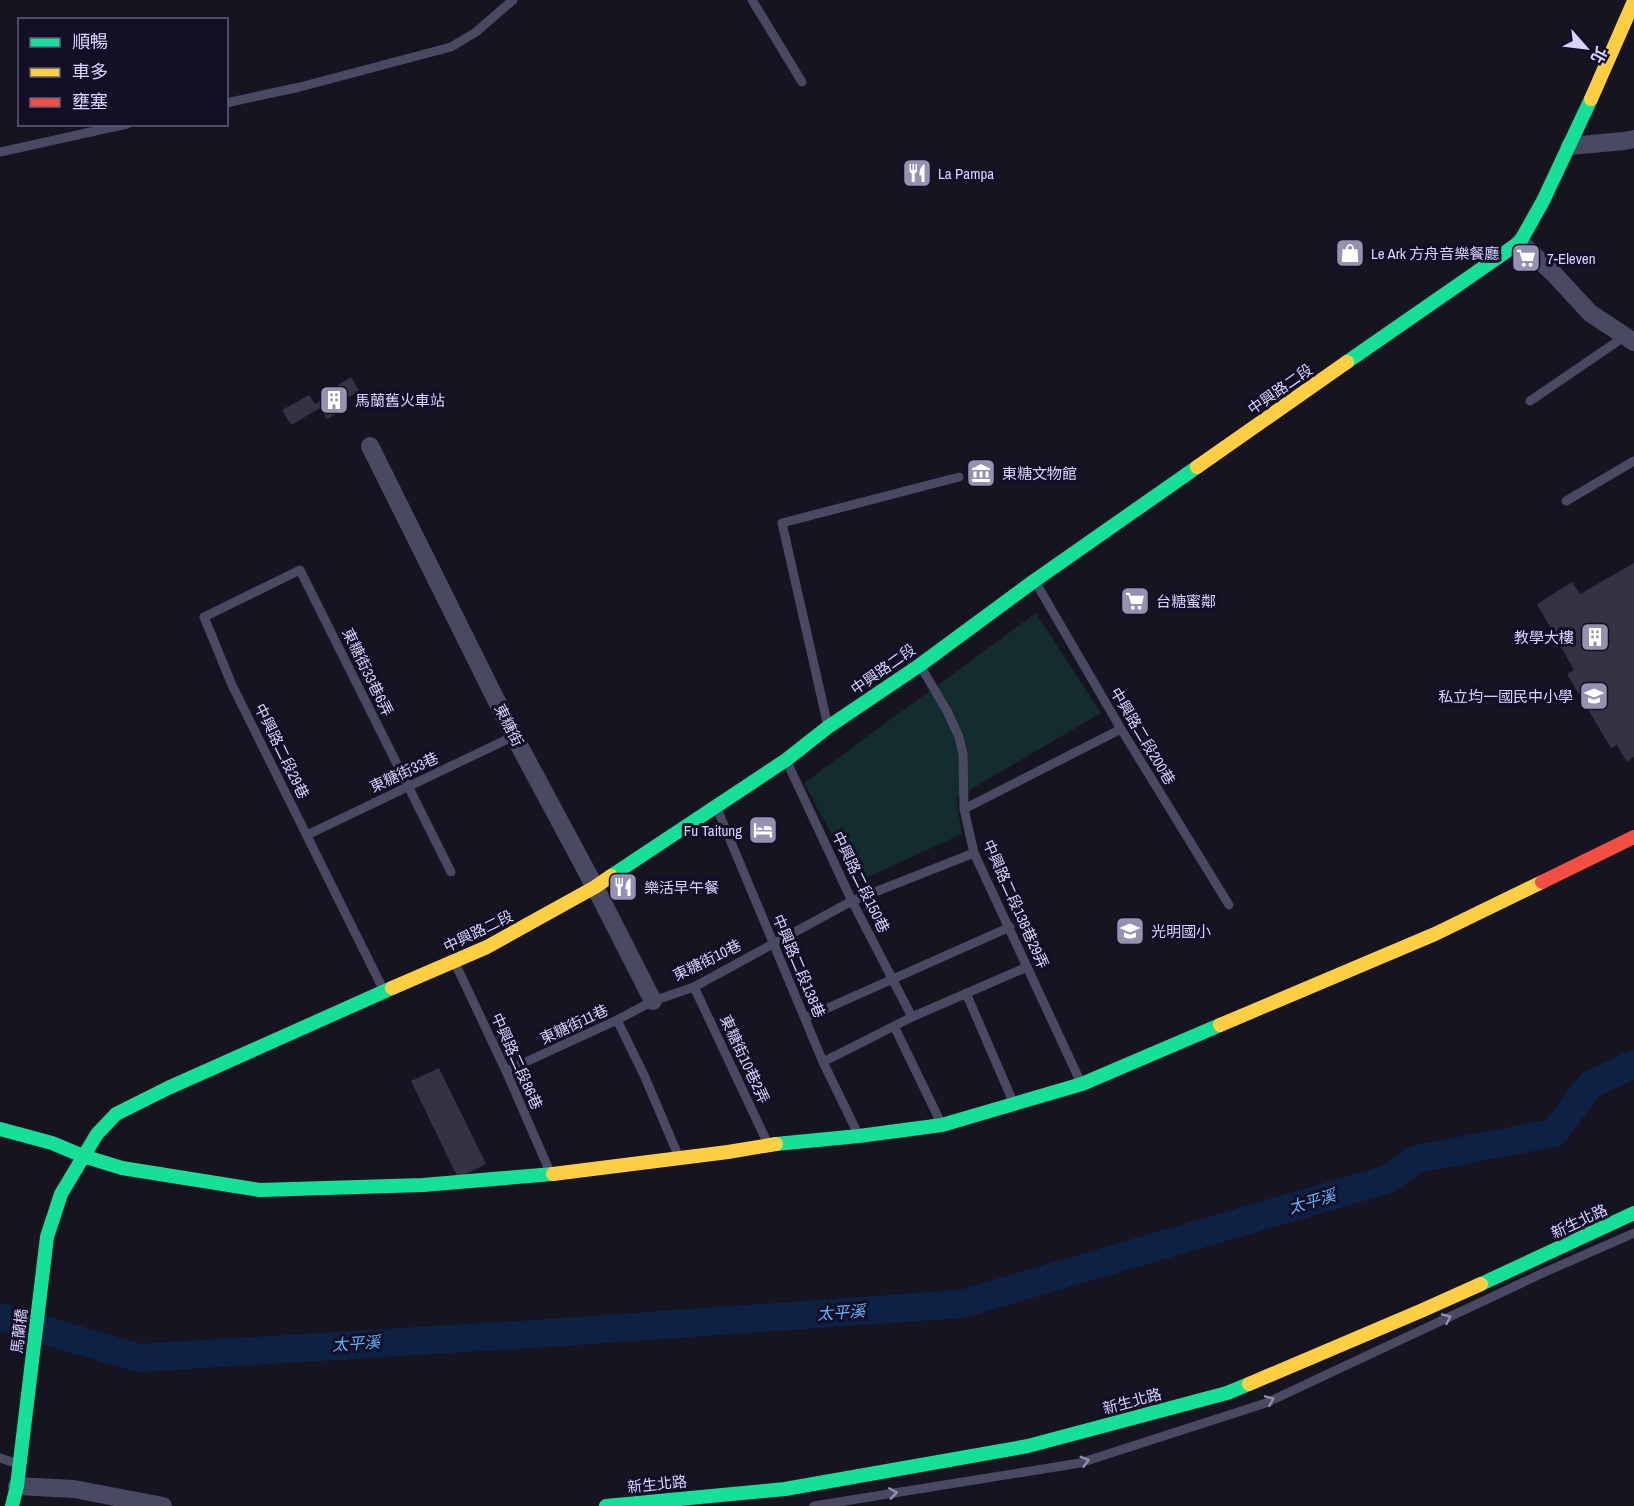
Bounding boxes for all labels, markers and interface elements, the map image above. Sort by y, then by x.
legend [18,18,228,126]
north arrow [1556,18,1616,78]
text: 順暢 [72,29,108,54]
text: 北 [1586,43,1613,67]
text: 車多 [72,59,108,84]
text: 壅塞 [72,89,108,114]
restaurant icon: La Pampa [901,157,933,189]
place label: La Pampa [938,163,994,184]
shop icon: Le Ark 方舟音樂餐廳 [1334,237,1366,269]
supermarket icon: 7-Eleven [1510,242,1542,274]
place label: Le Ark 方舟音樂餐廳 [1371,243,1499,264]
place label: 7-Eleven [1547,248,1596,269]
street label: 中興路二段 [1243,359,1317,419]
building icon: 馬蘭舊火車站 [318,384,350,416]
place label: 馬蘭舊火車站 [355,390,445,411]
museum icon: 東糖文物館 [965,457,997,489]
place label: 東糖文物館 [1002,463,1077,484]
supermarket icon: 台糖蜜鄰 [1119,585,1151,617]
place label: 台糖蜜鄰 [1156,591,1216,612]
building icon: 教學大樓 [1579,621,1611,653]
street label: 東糖街33巷6弄 [338,624,398,720]
place label: 教學大樓 [1514,627,1574,648]
street label: 中興路二段 [846,639,920,699]
school or university icon: 私立均一國民中小學 [1578,680,1610,712]
street label: 中興路二段200巷 [1106,683,1180,789]
place label: 私立均一國民中小學 [1438,686,1573,707]
street label: 中興路二段29巷 [250,700,314,802]
street label: 東糖街 [489,700,529,750]
street label: 東糖街33巷 [366,747,442,797]
hotel icon: Fu Taitung [747,814,779,846]
place label: Fu Taitung [684,820,742,841]
street label: 中興路二段150巷 [827,828,895,936]
street label: 中興路二段138巷29弄 [978,836,1054,972]
restaurant icon: 樂活早午餐 [607,871,639,903]
place label: 樂活早午餐 [644,877,719,898]
street label: 中興路二段 [440,905,516,957]
street label: 中興路二段138巷 [768,911,830,1021]
school or university icon: 光明國小 [1114,915,1146,947]
place label: 光明國小 [1151,921,1211,942]
street label: 東糖街10巷 [669,934,745,986]
street label: 東糖街11巷 [537,999,611,1049]
street label: 中興路二段86巷 [486,1009,548,1113]
street label: 東糖街10巷2弄 [715,1011,775,1107]
water label: 太平溪 [1286,1183,1340,1218]
street label: 新生北路 [1547,1199,1611,1243]
water label: 太平溪 [816,1299,868,1325]
street label: 馬蘭橋 [6,1307,32,1355]
one-way arrow [1441,1313,1452,1325]
water label: 太平溪 [331,1330,383,1356]
street label: 新生北路 [1100,1383,1164,1419]
one-way arrow [1264,1396,1275,1408]
one-way arrow [1080,1455,1090,1468]
street label: 新生北路 [626,1470,688,1498]
one-way arrow [888,1487,898,1500]

